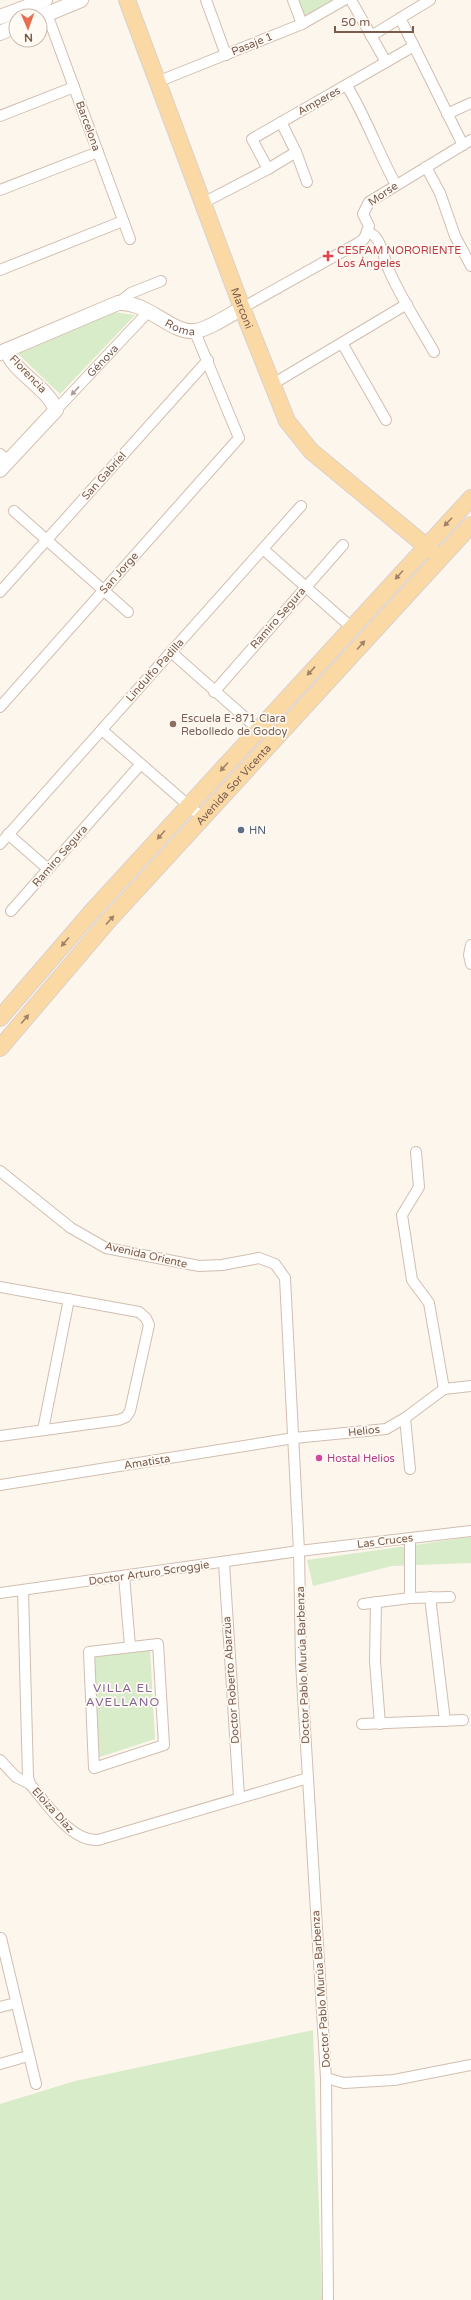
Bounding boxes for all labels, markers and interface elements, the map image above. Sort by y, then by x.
north arrow [8,8,48,48]
scale bar [335,8,413,34]
text: 50 m [341,15,370,29]
street label: Pasaje 1 [229,30,275,58]
text: N [24,31,33,44]
street label: Amperes [295,84,343,118]
street label: Barcelona [73,99,103,153]
street label: Morse [366,179,400,209]
place label: CESFAM NORORIENTE Los Ángeles [337,244,461,270]
marker: CESFAM NORORIENTE Los Ángeles [322,250,334,262]
street label: Marconi [228,286,256,331]
street label: Roma [163,316,195,338]
street label: Génova [84,341,121,379]
street label: Florencia [7,352,49,396]
one-way arrow [70,386,80,396]
street label: San Gabriel [79,449,129,503]
one-way arrow [443,517,453,527]
street label: San Jorge [97,549,141,597]
one-way arrow [395,570,404,580]
street label: Ramiro Segura [248,584,308,652]
street label: Lindulfo Padilla [123,636,187,704]
one-way arrow [356,640,366,650]
one-way arrow [307,666,316,676]
place label: Escuela E-871 Clara Rebolledo de Godoy [181,712,287,738]
marker: Escuela E-871 Clara Rebolledo de Godoy [168,719,178,729]
street label: Avenida Sor Vicenta [193,741,274,828]
one-way arrow [219,761,228,772]
street label: Ramiro Segura [30,822,90,890]
place label: HN [249,824,266,837]
marker: HN [236,825,246,835]
one-way arrow [157,830,166,840]
one-way arrow [105,915,114,925]
one-way arrow [60,937,69,947]
one-way arrow [21,1013,30,1024]
street label: Avenida Oriente [104,1239,188,1271]
street label: Helios [347,1423,381,1439]
street label: Amatista [123,1452,171,1472]
place label: Hostal Helios [327,1452,395,1465]
marker: Hostal Helios [314,1453,324,1463]
street label: Las Cruces [356,1531,414,1551]
street label: Doctor Arturo Scroggie [88,1558,210,1588]
street label: Doctor Pablo Murúa Barbenza [294,1586,312,1744]
street label: Doctor Roberto Abarzúa [220,1616,242,1744]
district label: VILLA EL AVELLANO [86,1681,160,1709]
street label: Eloiza Díaz [29,1785,77,1836]
street label: Doctor Pablo Murúa Barbenza [309,1910,333,2068]

